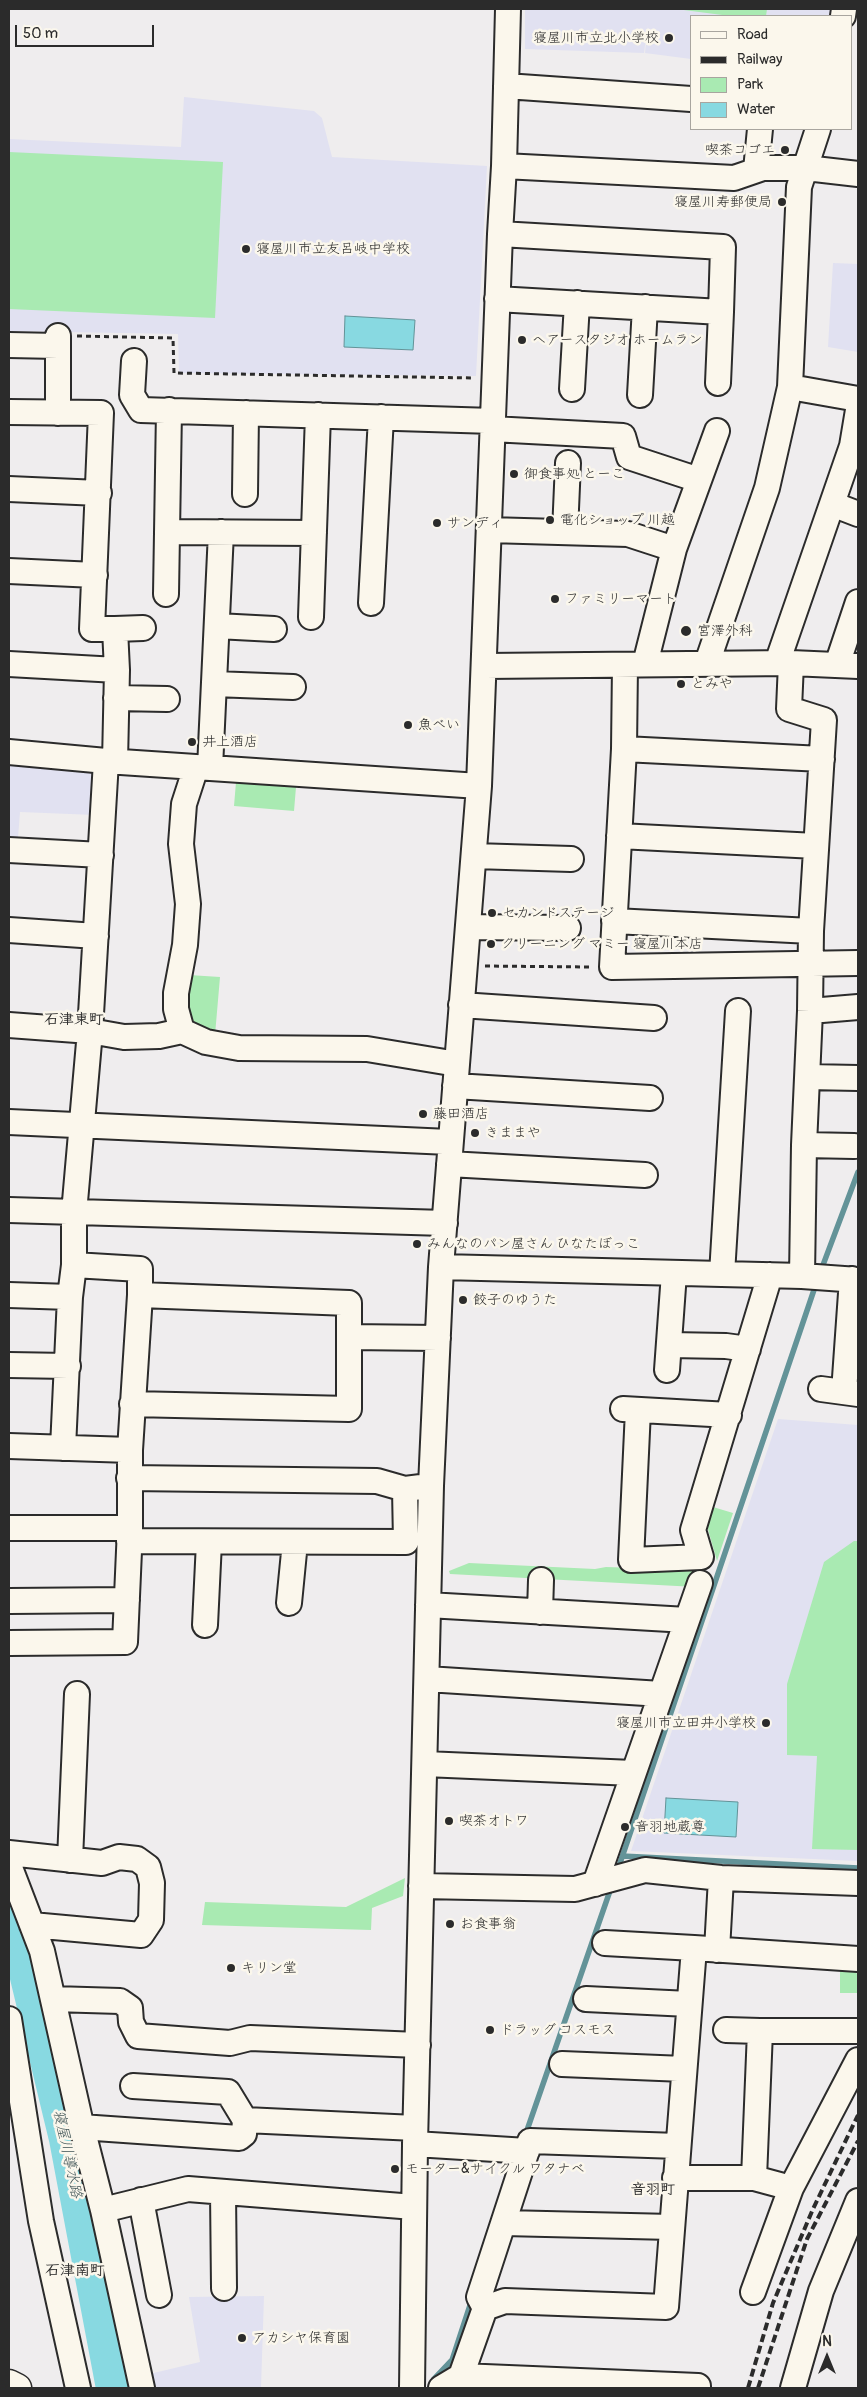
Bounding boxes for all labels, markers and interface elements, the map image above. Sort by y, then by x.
scale bar [18,15,156,47]
legend [690,15,852,130]
text: 50 m [23,24,58,43]
text: Road [737,25,768,44]
place label: 寝屋川市立北小学校 [533,30,659,46]
marker: 寝屋川市立北小学校 [663,32,675,44]
text: Railway [737,50,782,69]
text: Park [737,75,763,94]
text: Water [737,100,775,119]
place label: 喫茶コゴエ [705,142,775,158]
marker: 喫茶コゴエ [779,144,791,156]
place label: 寝屋川寿郵便局 [674,194,772,210]
marker: 寝屋川寿郵便局 [776,196,788,208]
place label: 寝屋川市立友呂岐中学校 [256,241,410,257]
marker: 寝屋川市立友呂岐中学校 [240,243,252,255]
place label: ヘアースタジオ ホームラン [532,332,702,348]
marker: ヘアースタジオ ホームラン [516,334,528,346]
place label: 御食事処 とーこ [524,466,625,482]
marker: 御食事処 とーこ [508,468,520,480]
place label: 電化ショップ 川越 [560,512,675,528]
marker: 電化ショップ 川越 [544,514,556,526]
place label: サンディ [447,515,503,531]
marker: サンディ [431,517,443,529]
place label: ファミリーマート [565,591,677,607]
marker: ファミリーマート [549,593,561,605]
place label: 宮澤外科 [697,623,753,639]
marker: 宮澤外科 [679,624,693,638]
place label: とみや [691,676,733,692]
marker: とみや [675,678,687,690]
place label: 魚べい [418,717,460,733]
marker: 魚べい [402,719,414,731]
place label: 井上酒店 [202,734,258,750]
marker: 井上酒店 [186,736,198,748]
place label: セカンドステージ [502,905,614,921]
marker: セカンドステージ [486,907,498,919]
place label: クリーニング マミー 寝屋川本店 [501,936,703,952]
marker: クリーニング マミー 寝屋川本店 [485,938,497,950]
district label: 石津東町 [44,1011,104,1029]
place label: 藤田酒店 [433,1106,489,1122]
marker: 藤田酒店 [417,1108,429,1120]
place label: きままや [485,1125,541,1141]
marker: きままや [469,1127,481,1139]
place label: みんなのパン屋さん ひなたぼっこ [427,1236,640,1252]
marker: みんなのパン屋さん ひなたぼっこ [411,1238,423,1250]
place label: 餃子のゆうた [473,1292,557,1308]
marker: 餃子のゆうた [457,1294,469,1306]
place label: 寝屋川市立田井小学校 [616,1715,756,1731]
marker: 寝屋川市立田井小学校 [760,1717,772,1729]
place label: 喫茶オトワ [459,1813,529,1829]
marker: 喫茶オトワ [443,1815,455,1827]
place label: 音羽地蔵尊 [635,1819,705,1835]
marker: 音羽地蔵尊 [619,1821,631,1833]
place label: お食事翁 [460,1916,516,1932]
marker: お食事翁 [444,1918,456,1930]
place label: キリン堂 [241,1960,297,1976]
marker: キリン堂 [225,1962,237,1974]
place label: ドラッグ コスモス [500,2022,615,2038]
marker: ドラッグ コスモス [484,2024,496,2036]
water label: 寝屋川導水路 [49,2108,85,2200]
place label: モーター&サイクル ワタナベ [405,2161,585,2177]
marker: モーター&サイクル ワタナベ [389,2163,401,2175]
district label: 音羽町 [631,2181,675,2199]
district label: 石津南町 [45,2262,105,2280]
place label: アカシヤ保育園 [252,2330,350,2346]
marker: アカシヤ保育園 [236,2332,248,2344]
north arrow [802,2332,852,2382]
text: N [822,2333,832,2350]

